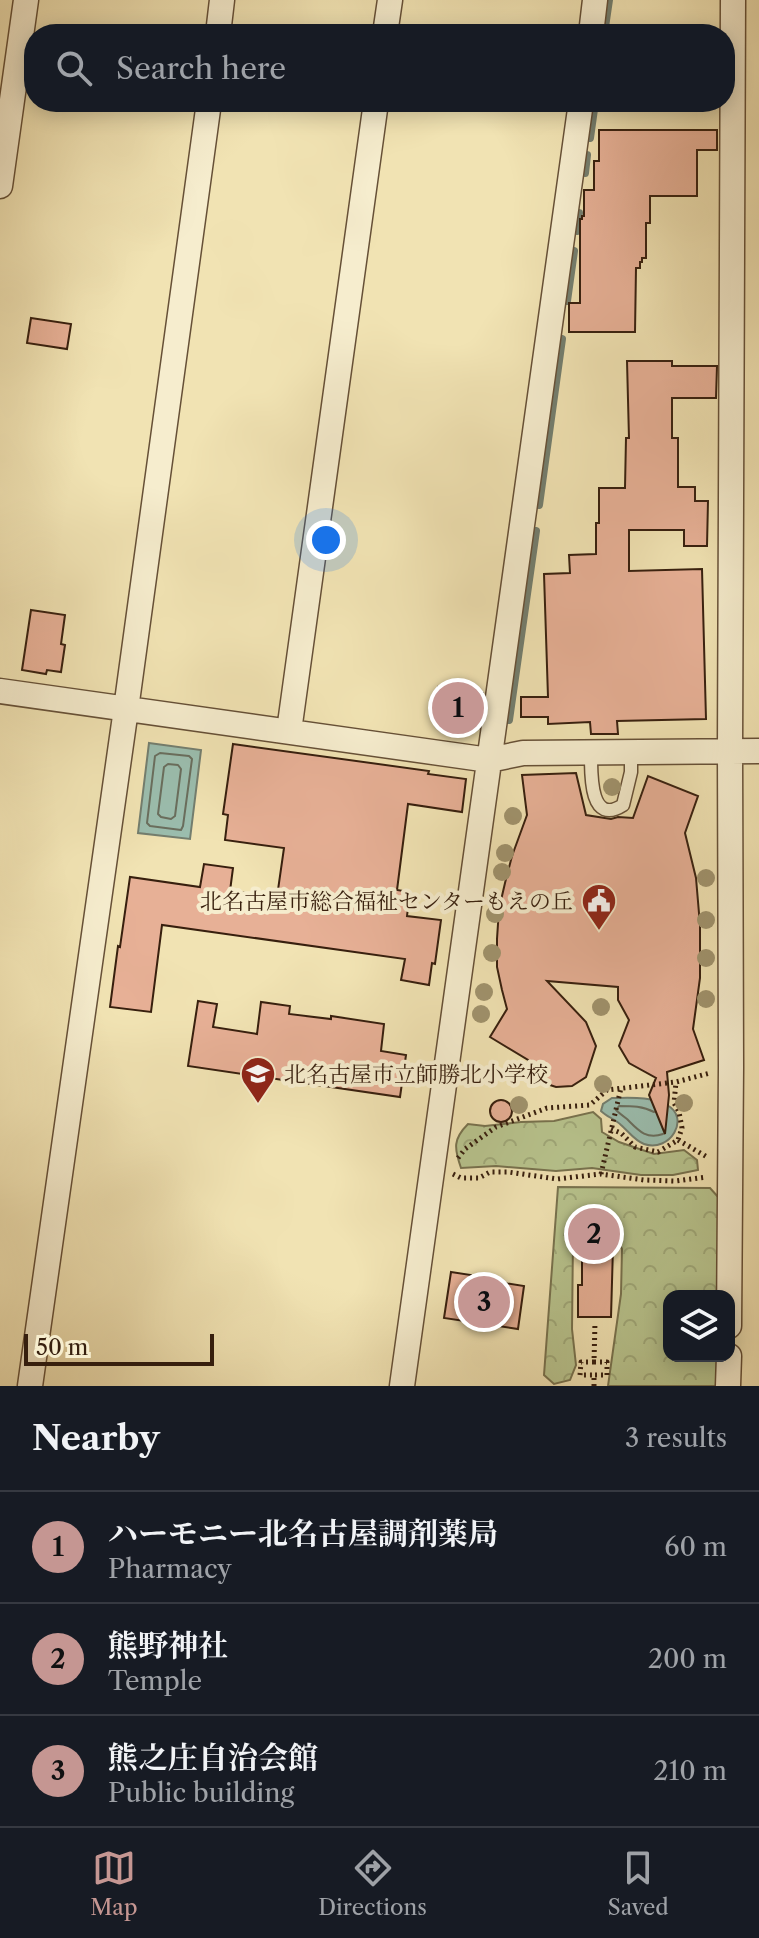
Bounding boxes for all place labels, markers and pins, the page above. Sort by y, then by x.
pin: 1 [432,678,484,738]
public building icon: 北名古屋市総合福祉センターもえの丘 [580,882,618,932]
place label: 北名古屋市総合福祉センターもえの丘 [200,888,573,915]
school or university icon: 北名古屋市立師勝北小学校 [239,1055,277,1105]
place label: 北名古屋市立師勝北小学校 [284,1061,548,1088]
pin: 2 [568,1204,620,1264]
pin: 3 [458,1272,510,1332]

